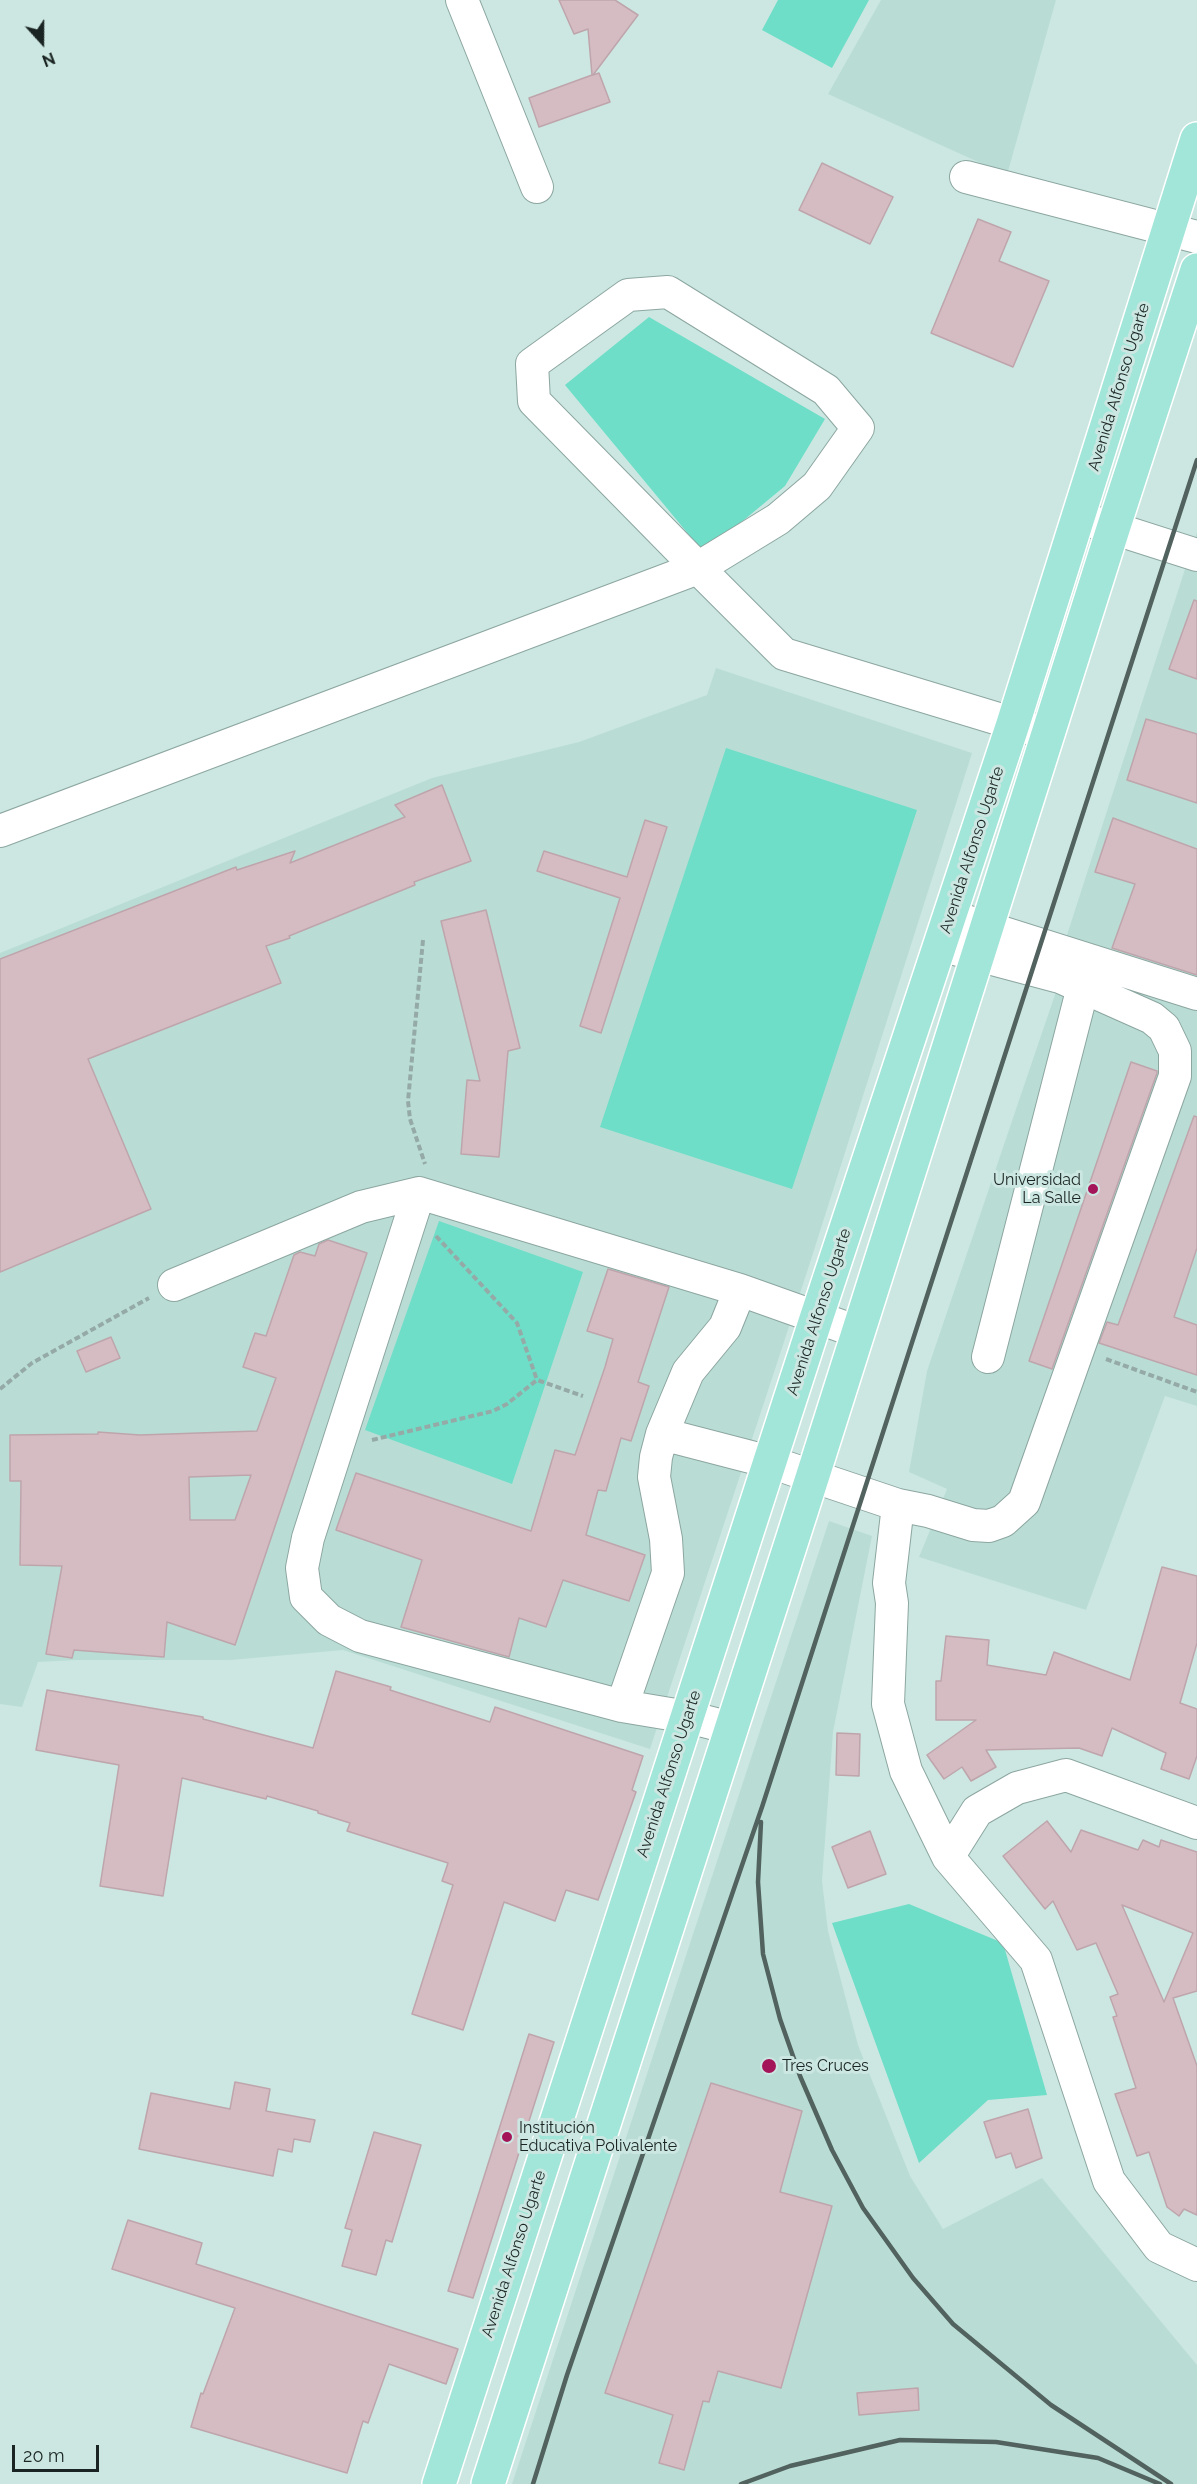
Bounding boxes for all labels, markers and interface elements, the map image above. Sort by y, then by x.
north arrow [12,12,72,72]
text: N [40,48,58,70]
street label: Avenida Alfonso Ugarte [1084,301,1154,473]
street label: Avenida Alfonso Ugarte [936,764,1008,936]
place label: Universidad La Salle [993,1170,1081,1208]
marker: Universidad La Salle [1086,1182,1100,1196]
street label: Avenida Alfonso Ugarte [783,1226,855,1398]
street label: Avenida Alfonso Ugarte [633,1688,705,1860]
place label: Tres Cruces [782,2056,869,2076]
marker: Tres Cruces [760,2057,778,2075]
place label: Institución Educativa Polivalente [519,2118,677,2156]
marker: Institución Educativa Polivalente [500,2130,514,2144]
street label: Avenida Alfonso Ugarte [478,2168,550,2340]
scale bar [15,2433,102,2471]
text: 20 m [23,2445,65,2466]

